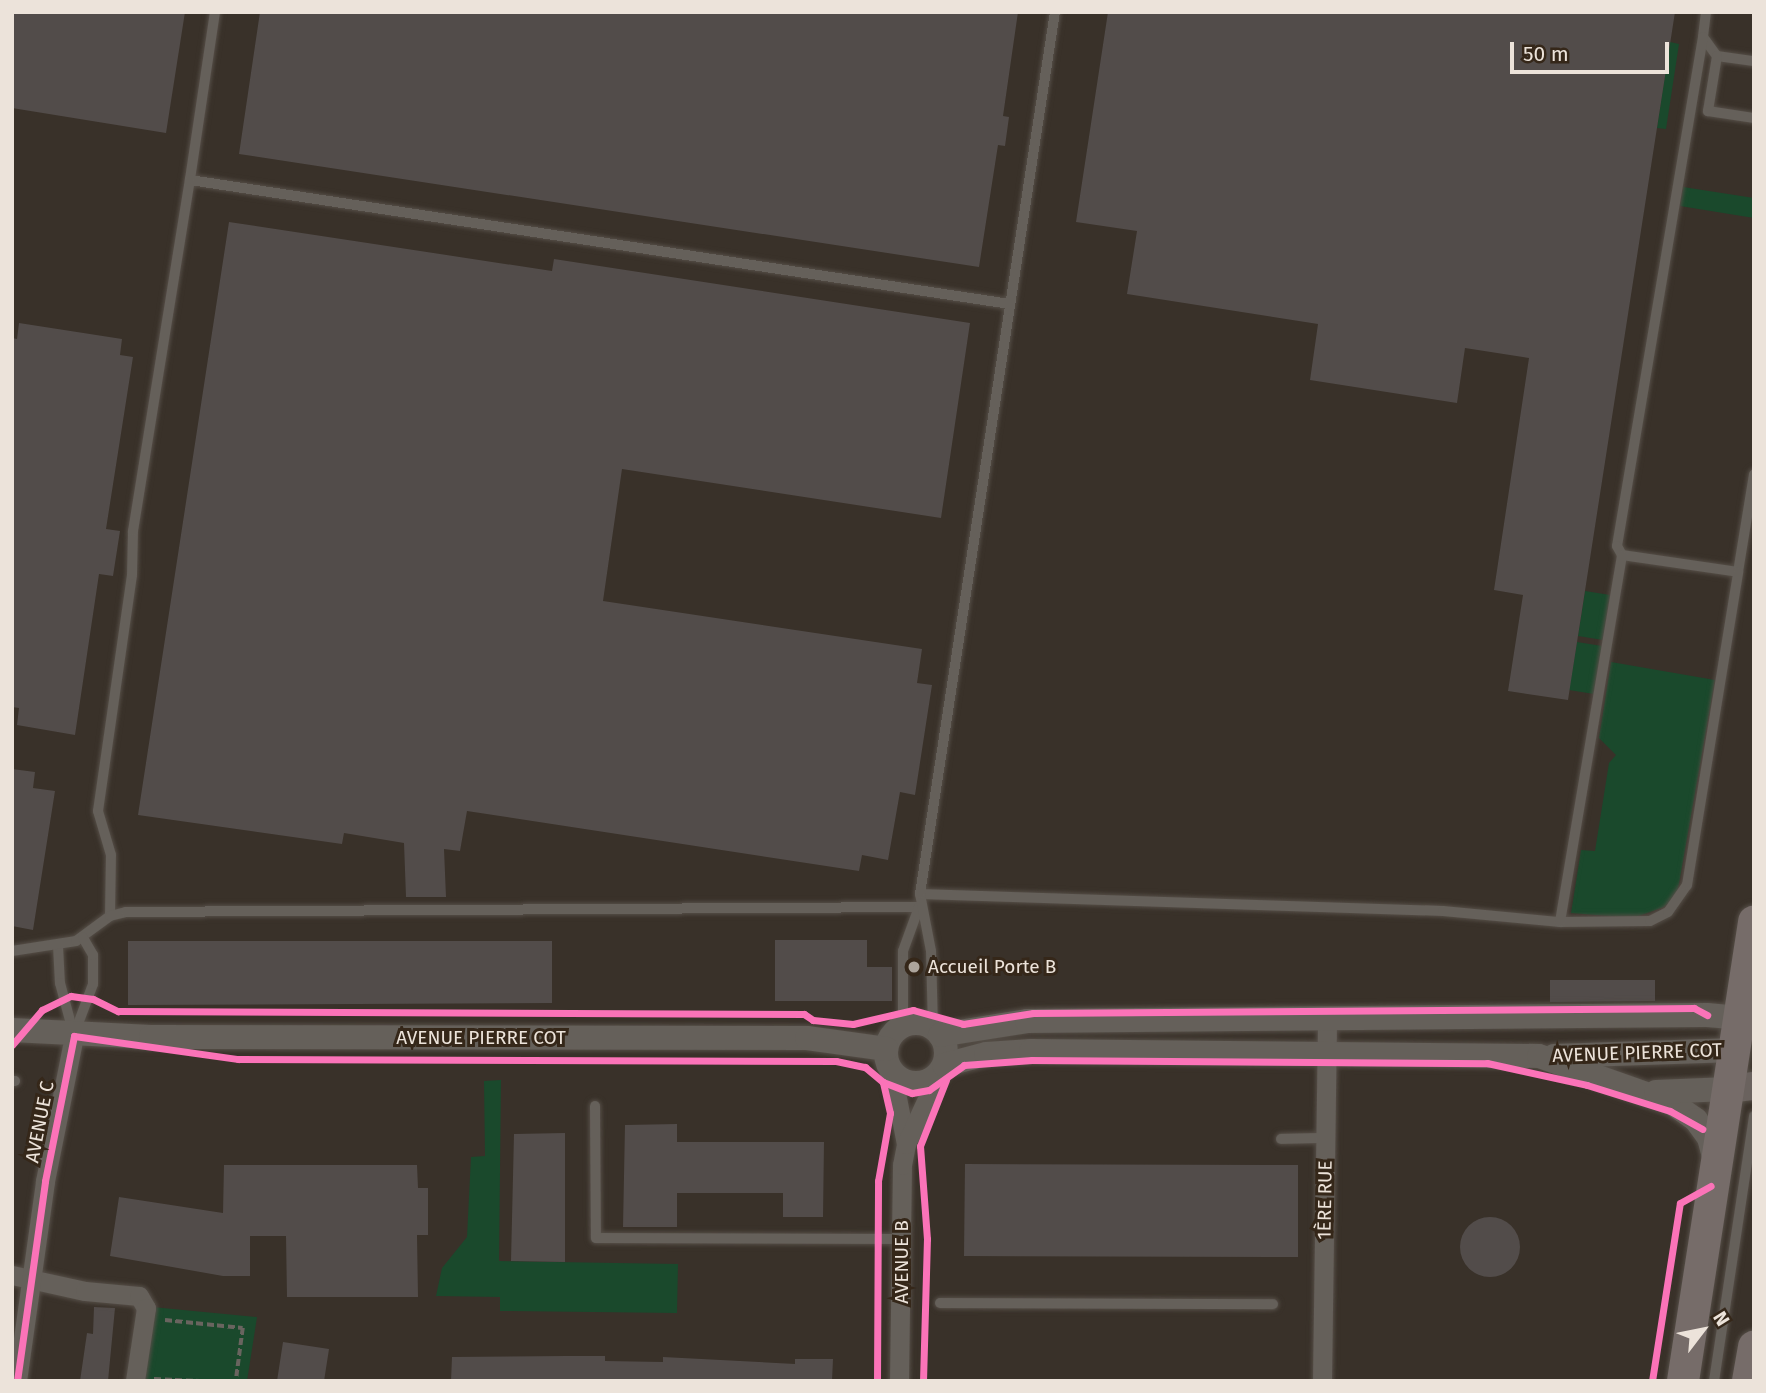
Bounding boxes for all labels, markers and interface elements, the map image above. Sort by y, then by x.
scale bar [1514,28,1673,72]
text: 50 m [1523,41,1569,67]
place label: Accueil Porte B [928,956,1056,978]
marker: Accueil Porte B [906,959,922,975]
street label: AVENUE PIERRE COT [396,1027,566,1049]
street label: AVENUE PIERRE COT [1552,1039,1722,1067]
street label: AVENUE C [21,1079,59,1165]
street label: 1ÈRE RUE [1313,1160,1337,1240]
street label: AVENUE B [891,1220,913,1304]
north arrow [1668,1295,1738,1365]
text: N [1708,1307,1734,1330]

